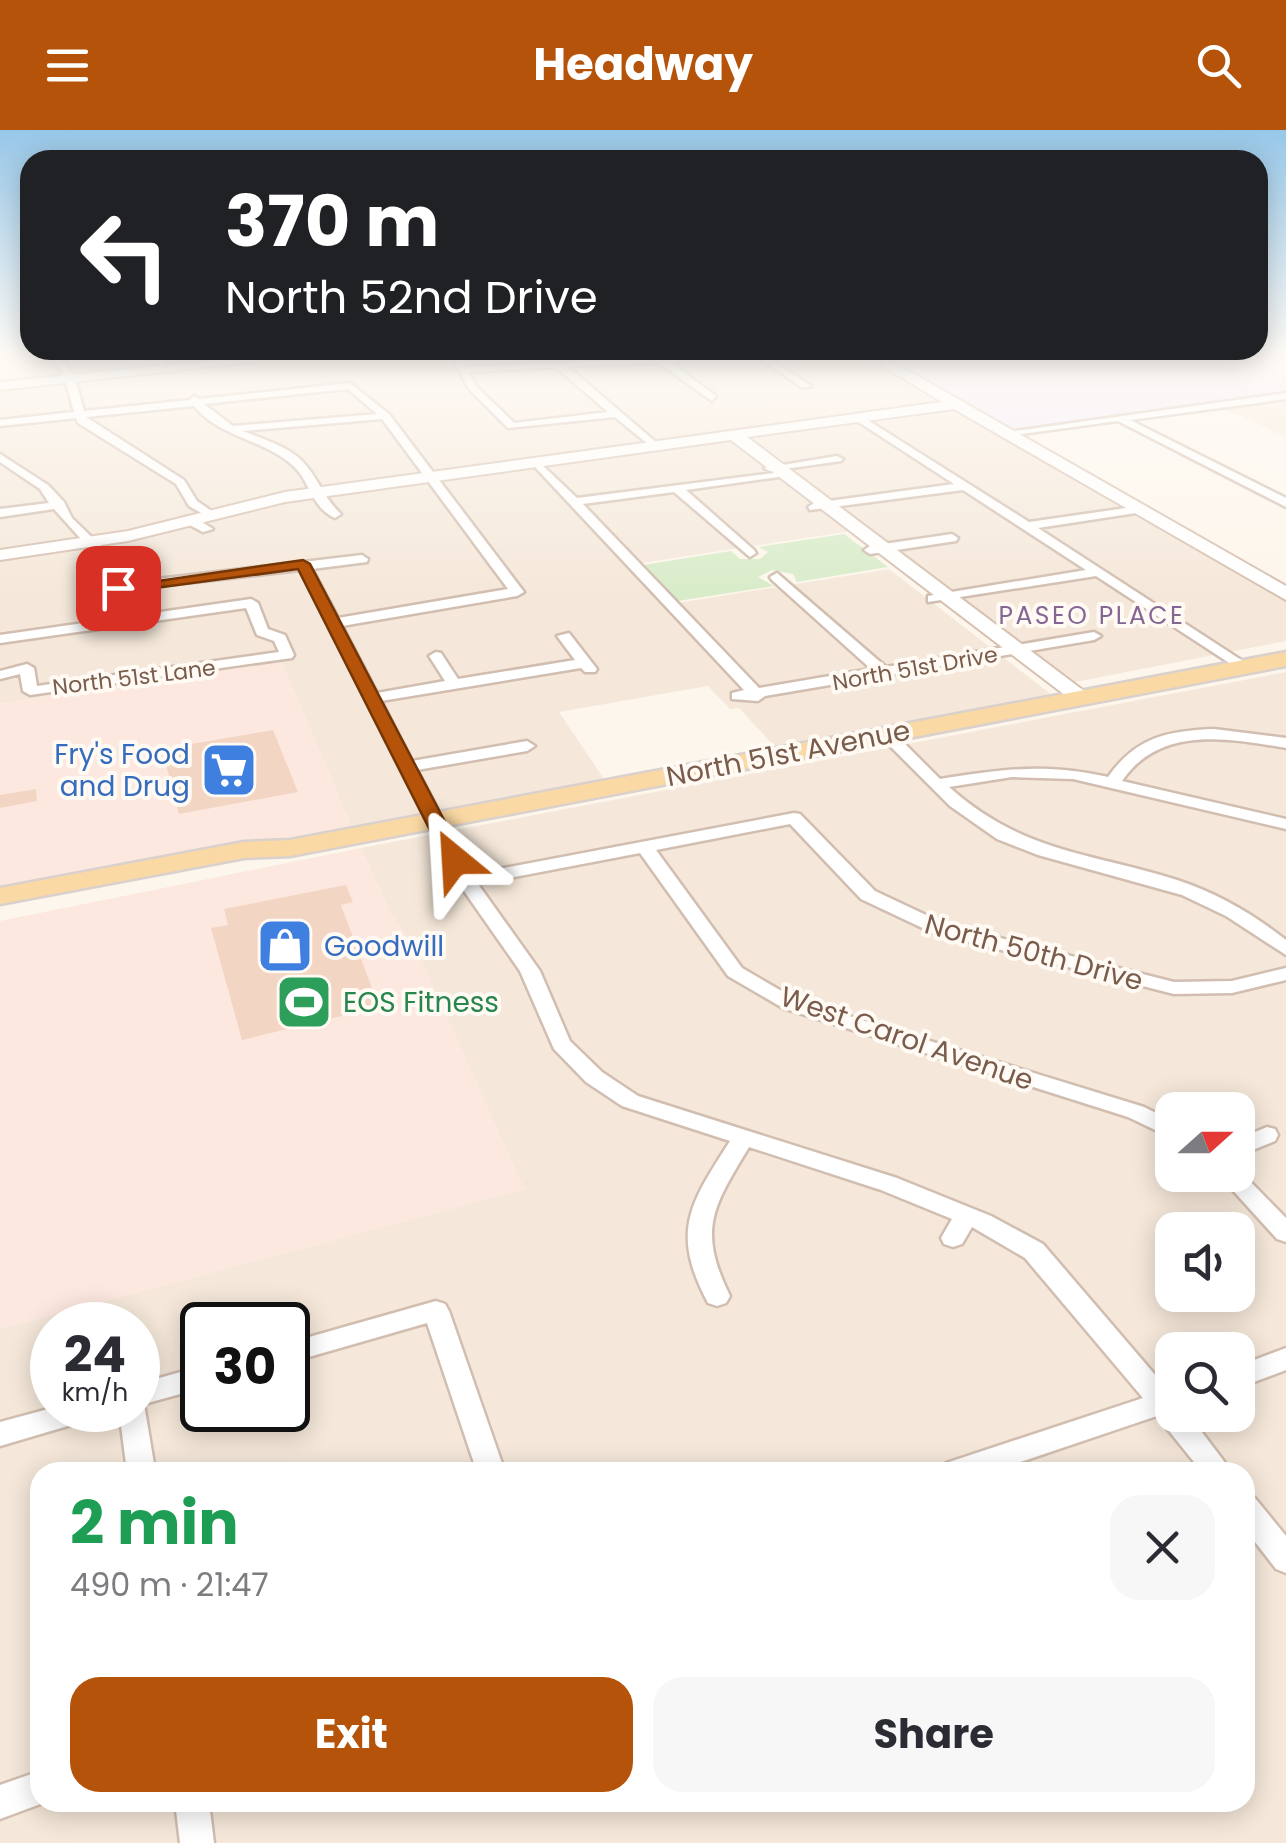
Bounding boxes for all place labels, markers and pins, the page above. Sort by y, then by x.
pin [76,546,161,631]
place label: Fry's Food and Drug [54,735,190,806]
supermarket icon: Fry's Food and Drug [199,740,259,800]
shop icon: Goodwill [255,916,315,976]
place label: Goodwill [324,927,444,966]
sports icon: EOS Fitness [274,972,334,1032]
place label: EOS Fitness [343,983,499,1022]

